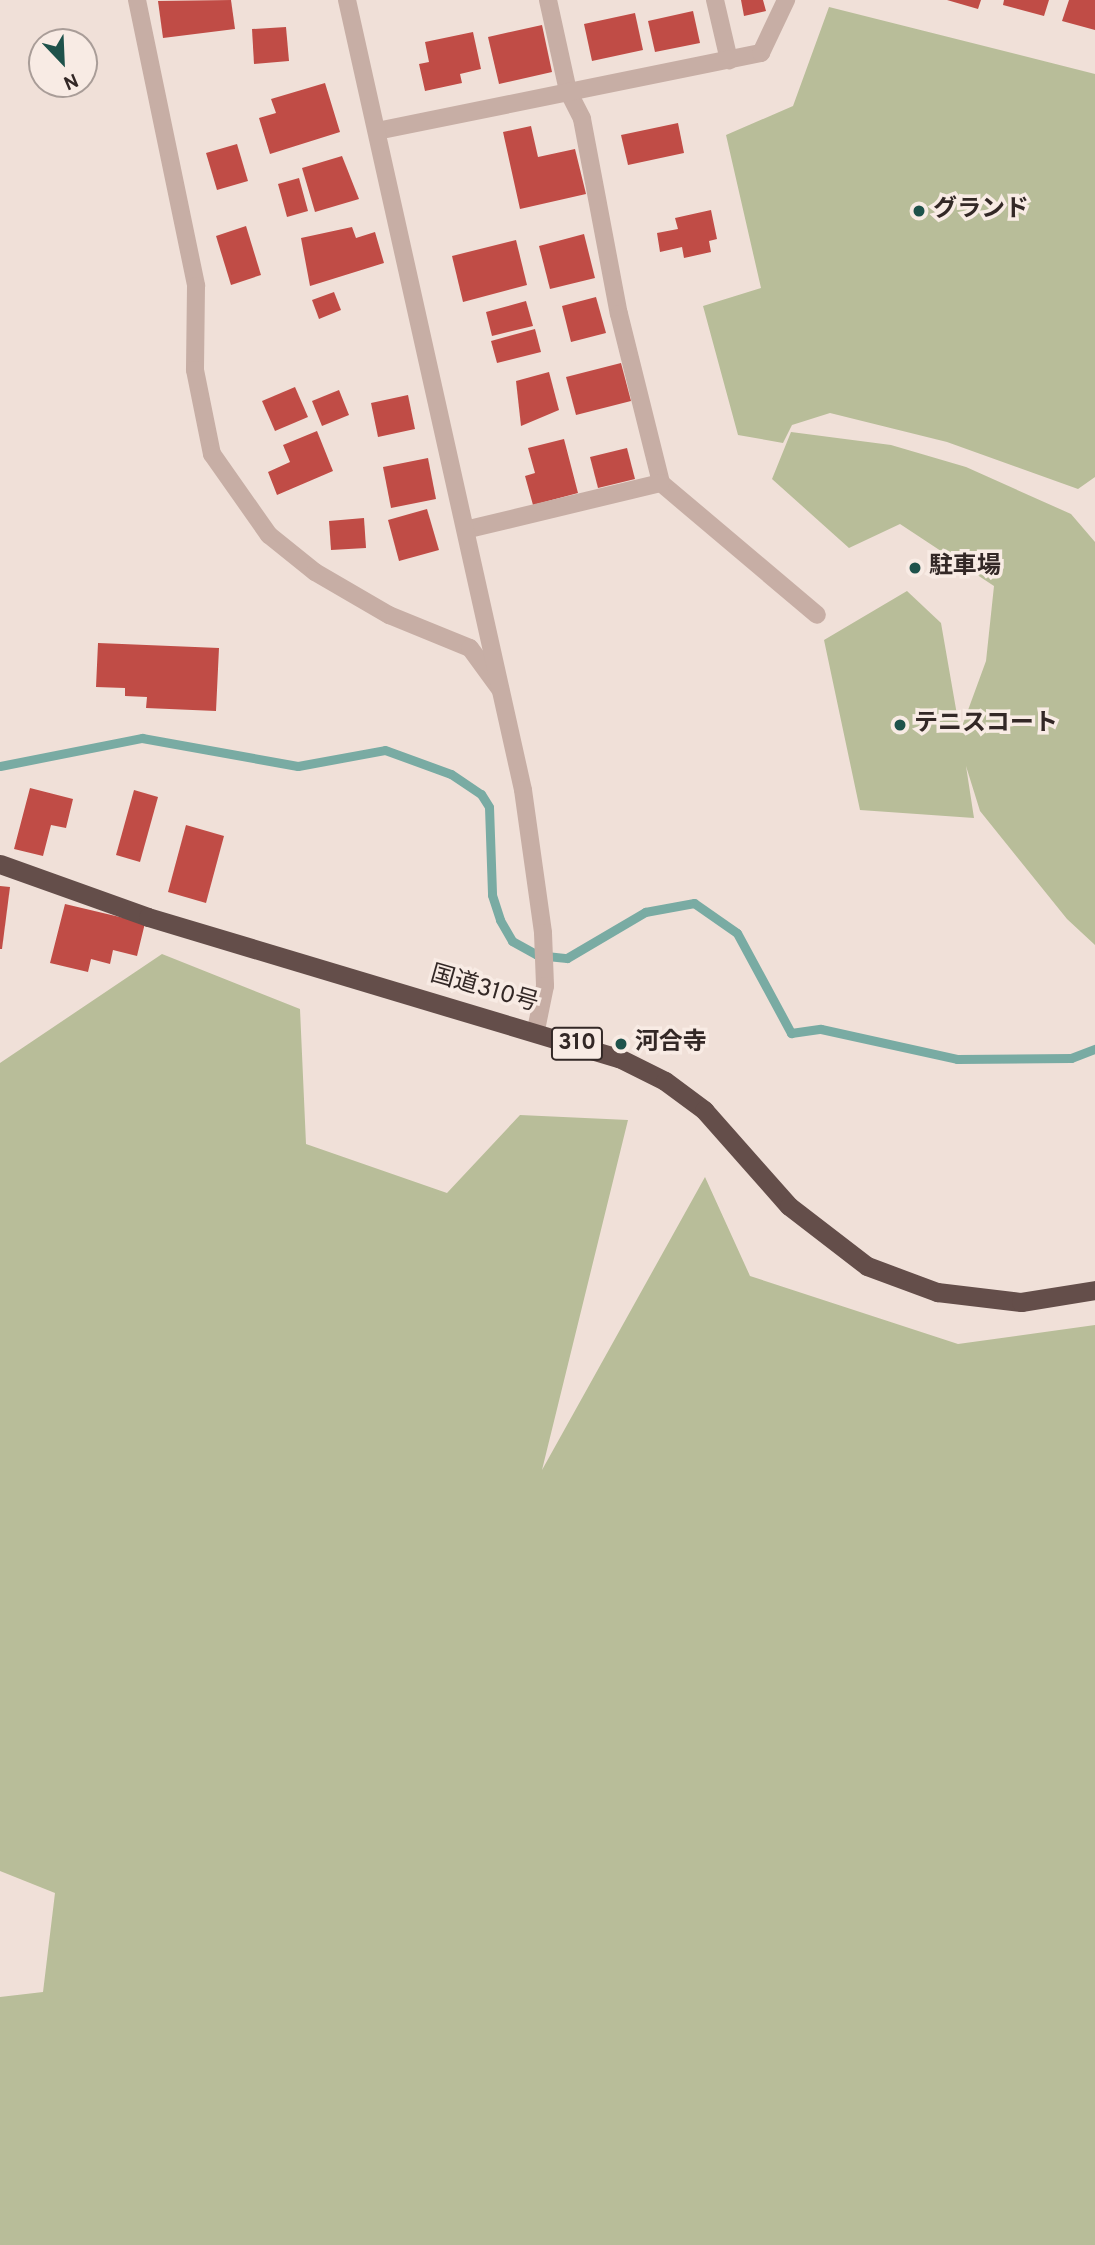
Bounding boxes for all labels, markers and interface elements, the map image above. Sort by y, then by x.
north arrow [28,28,98,98]
text: N [59,67,81,94]
place label: グランド [933,197,1029,225]
marker: グランド [911,203,927,219]
place label: 駐車場 [929,554,1001,582]
marker: 駐車場 [907,560,923,576]
place label: テニスコート [914,711,1058,739]
marker: テニスコート [892,717,908,733]
street label: 国道310号 [427,961,541,1019]
road number: 310 [551,1024,603,1064]
place label: 河合寺 [635,1030,707,1058]
marker: 河合寺 [613,1036,629,1052]

